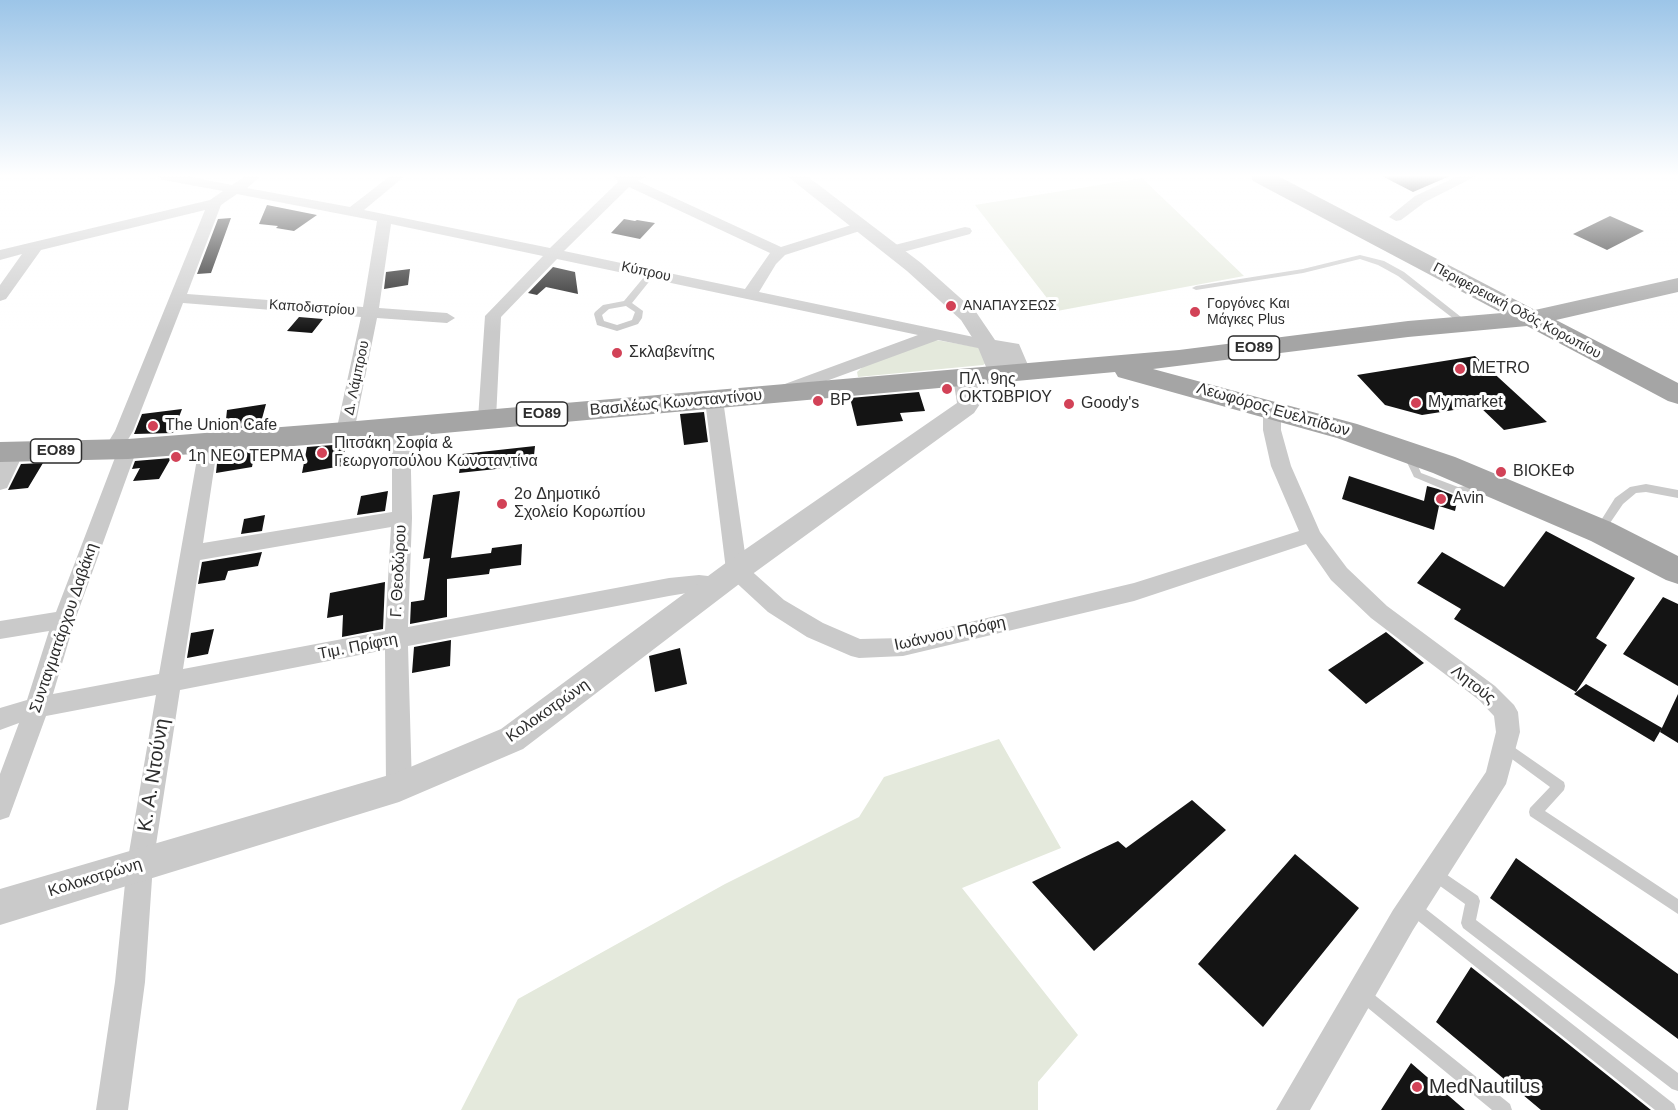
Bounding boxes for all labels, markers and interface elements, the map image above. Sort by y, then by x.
street label: Κύπρου [620,259,672,285]
street label: Περιφερειακή Οδός Κορωπίου [1430,260,1604,362]
place label: Γοργόνες Και Μάγκες Plus [1207,296,1289,328]
street label: Καποδιστρίου [268,297,356,319]
place label: ΑΝΑΠΑΥΣΕΩΣ [963,298,1057,314]
marker: ΑΝΑΠΑΥΣΕΩΣ [944,299,958,313]
marker: Γοργόνες Και Μάγκες Plus [1188,305,1202,319]
road number: ΕΟ89 [1228,336,1280,360]
street label: Δ. Λάμπρου [341,339,373,417]
place label: Σκλαβενίτης [629,343,715,363]
marker: Σκλαβενίτης [610,346,624,360]
place label: METRO [1472,359,1530,379]
marker: METRO [1453,362,1467,376]
place label: ΠΛ. 9ης ΟΚΤΩΒΡΙΟΥ [959,370,1052,408]
street label: Λεωφόρος Ευελπίδων [1194,379,1352,441]
marker: ΠΛ. 9ης ΟΚΤΩΒΡΙΟΥ [940,382,954,396]
street label: Βασιλέως Κωνσταντίνου [589,386,763,420]
place label: BP [830,391,851,411]
place label: My market [1428,393,1503,413]
marker: BP [811,394,825,408]
place label: Goody's [1081,394,1139,414]
marker: My market [1409,396,1423,410]
marker: Goody's [1062,397,1076,411]
road number: ΕΟ89 [516,402,568,426]
place label: The Union Cafe [165,416,277,436]
marker: The Union Cafe [146,419,160,433]
place label: Πιτσάκη Σοφία & Γεωργοπούλου Κωνσταντίνα [334,434,538,472]
road number: ΕΟ89 [31,439,82,463]
marker: Πιτσάκη Σοφία & Γεωργοπούλου Κωνσταντίνα [315,446,329,460]
place label: 1η ΝΕΟ ΤΕΡΜΑ [188,447,304,467]
marker: 1η ΝΕΟ ΤΕΡΜΑ [169,450,183,464]
place label: ΒΙΟΚΕΦ [1513,462,1575,482]
marker: ΒΙΟΚΕΦ [1494,465,1508,479]
place label: 2ο Δημοτικό Σχολείο Κορωπίου [514,485,645,523]
place label: Avin [1453,489,1484,509]
marker: Avin [1434,492,1448,506]
marker: 2ο Δημοτικό Σχολείο Κορωπίου [495,497,509,511]
street label: Γ. Θεοδώρου [387,524,411,618]
street label: Συνταγματάρχου Δαβάκη [26,541,102,715]
street label: Ιωάννου Πρόφη [893,613,1007,655]
street label: Τιμ. Πρίφτη [317,630,399,664]
street label: Λητούς [1447,662,1499,708]
street label: Κολοκοτρώνη [503,675,593,747]
street label: Κ. Α. Ντούνη [133,717,175,833]
street label: Κολοκοτρώνη [46,855,144,901]
place label: MedNautilus [1429,1075,1540,1099]
marker: MedNautilus [1410,1080,1424,1094]

